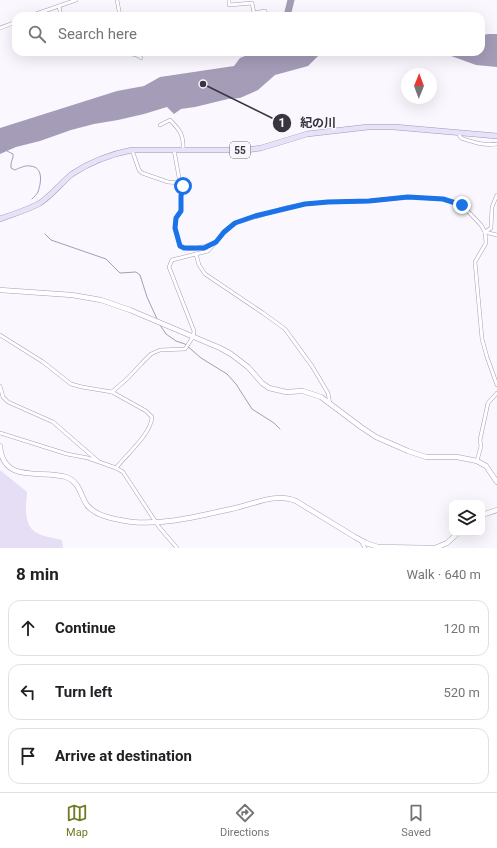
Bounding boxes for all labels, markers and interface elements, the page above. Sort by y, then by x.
search box [12,12,485,56]
icon: search [26,23,48,45]
text: Search here [58,25,137,43]
north arrow [401,68,437,104]
callout: 紀の川 [272,111,344,135]
text: 1 [279,116,285,130]
text: 紀の川 [300,116,336,130]
road number: 55 [230,142,250,158]
route start [174,177,192,195]
route end [453,196,471,214]
map controls [449,500,485,536]
button: layers [449,500,485,536]
text: 8 min [16,564,59,584]
text: Walk · 640 m [406,567,481,582]
icon: ahead [17,617,39,639]
text: Continue [55,619,116,637]
text: 120 m [443,621,480,636]
icon: left [17,681,39,703]
text: Turn left [55,683,112,701]
text: 520 m [443,685,480,700]
icon: arrive [17,745,39,767]
text: Arrive at destination [55,747,192,765]
tab: Map [66,802,88,839]
tab: Directions [220,802,269,839]
tab: Saved [401,802,431,839]

